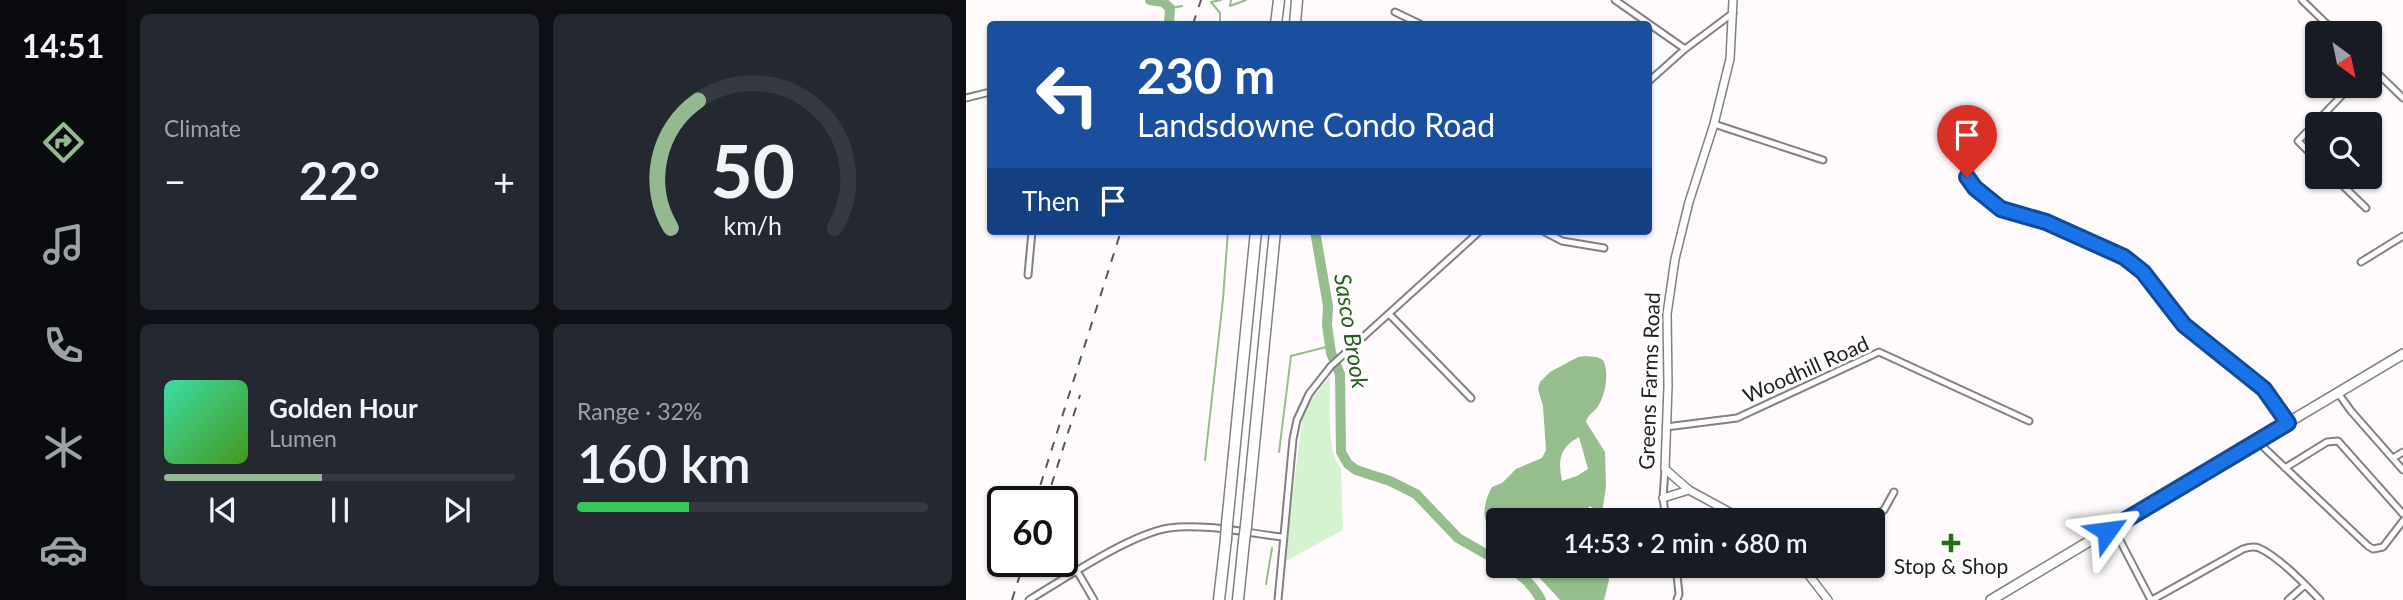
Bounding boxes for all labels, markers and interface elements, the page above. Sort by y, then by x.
north arrow [2305,21,2382,98]
map controls [2305,21,2382,189]
text: 14:51 [22,26,104,65]
text: 230 m [1137,46,1275,104]
icon: left [1022,49,1113,140]
text: Landsdowne Condo Road [1137,105,1495,144]
pin [1937,105,1997,177]
button: search [2305,112,2382,189]
text: Climate [164,114,241,142]
icon: arrive [1948,116,1986,154]
icon: directions [39,118,88,167]
text: 50 [710,126,795,214]
text: 22° [299,149,380,211]
text: − [164,158,186,204]
text: + [493,158,515,204]
icon: arrive [1094,182,1132,220]
text: Then [1022,185,1080,217]
text: km/h [723,210,782,240]
icon: music [39,220,88,269]
water label: Sasco Brook [1329,271,1375,391]
street label: Greens Farms Road [1633,292,1664,470]
icon: phone [39,321,88,370]
street label: Woodhill Road [1739,330,1872,407]
text: Golden Hour [269,392,418,424]
text: Range · 32% [577,397,702,425]
icon: climate [39,423,88,472]
text: Lumen [269,424,337,452]
text: 160 km [577,432,751,494]
speed limit sign: 60 [987,486,1078,577]
icon: previous [204,491,242,529]
icon: pause [321,491,359,529]
icon: next [438,491,476,529]
position arrow [2070,494,2144,568]
icon: car [39,525,88,574]
text: 14:53 · 2 min · 680 m [1563,527,1808,559]
marker: Stop & Shop [1943,535,1959,551]
place label: Stop & Shop [1894,553,2008,578]

